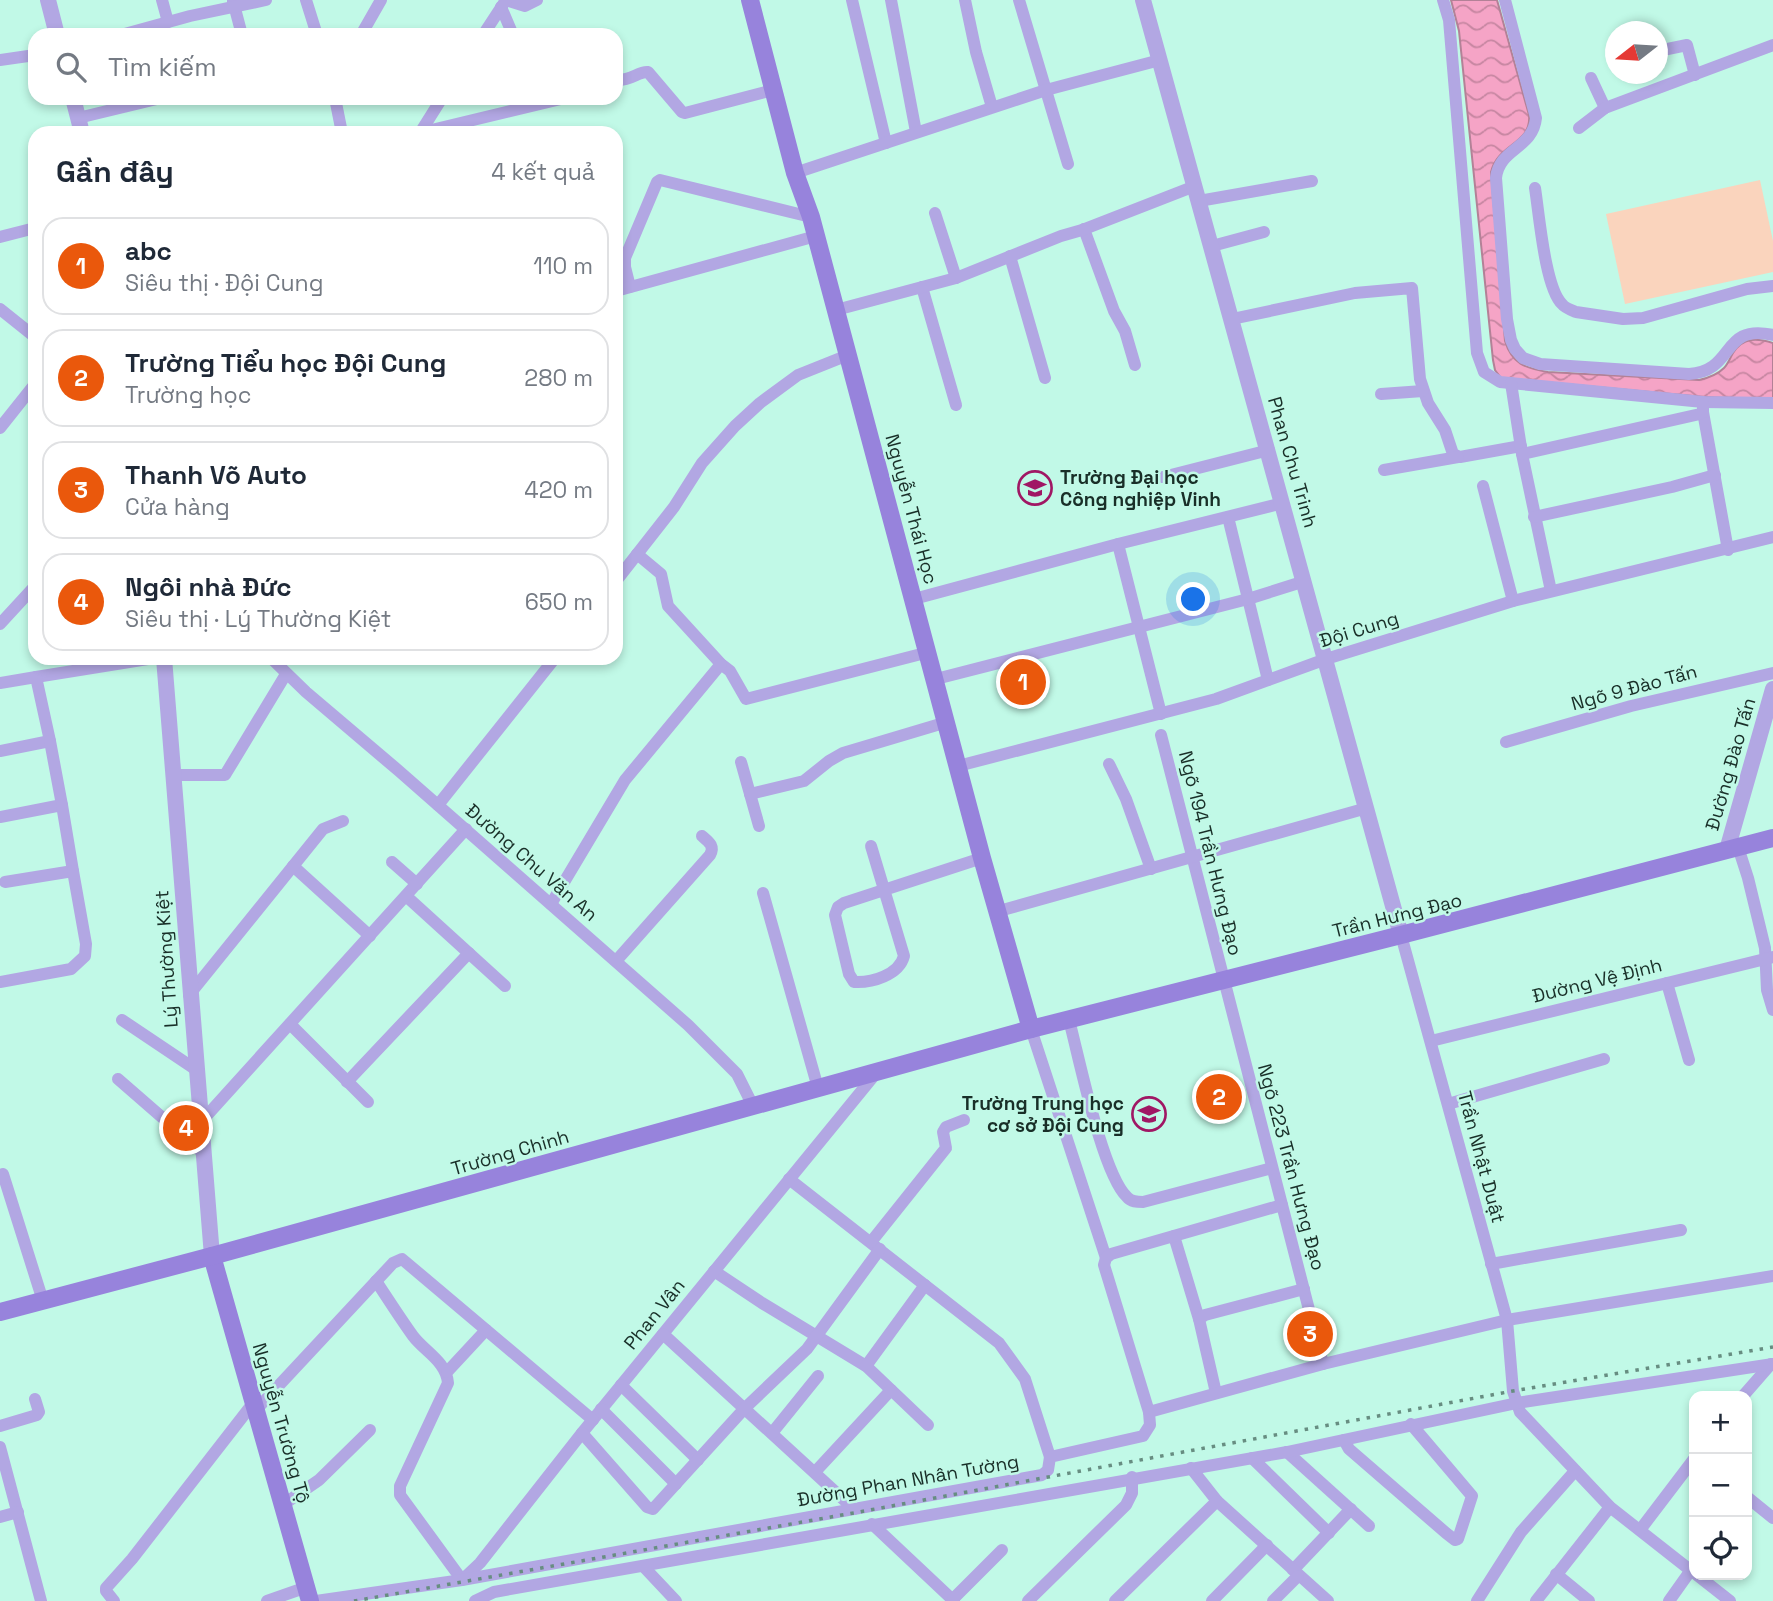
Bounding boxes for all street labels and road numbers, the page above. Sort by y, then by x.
street label: Phan Chu Trinh [1262,394,1323,531]
street label: Nguyễn Thái Học [879,431,944,587]
street label: Đội Cung [1316,606,1402,653]
street label: Ngõ 9 Đào Tấn [1568,659,1700,716]
street label: Đường Đào Tấn [1700,695,1761,833]
street label: Ngõ 194 Trần Hưng Đạo [1173,748,1248,958]
street label: Đường Chu Văn An [460,798,603,927]
street label: Trần Hưng Đạo [1330,887,1465,944]
street label: Lý Thường Kiệt [149,889,184,1028]
street label: Đường Vệ Định [1530,952,1665,1009]
street label: Ngõ 223 Trần Hưng Đạo [1252,1061,1331,1273]
street label: Trần Nhật Duật [1452,1088,1511,1226]
street label: Trường Chinh [448,1124,572,1181]
street label: Phan Vân [618,1274,691,1355]
street label: Nguyễn Trường Tộ [247,1340,316,1506]
street label: Đường Phan Nhân Tường [795,1449,1021,1512]

